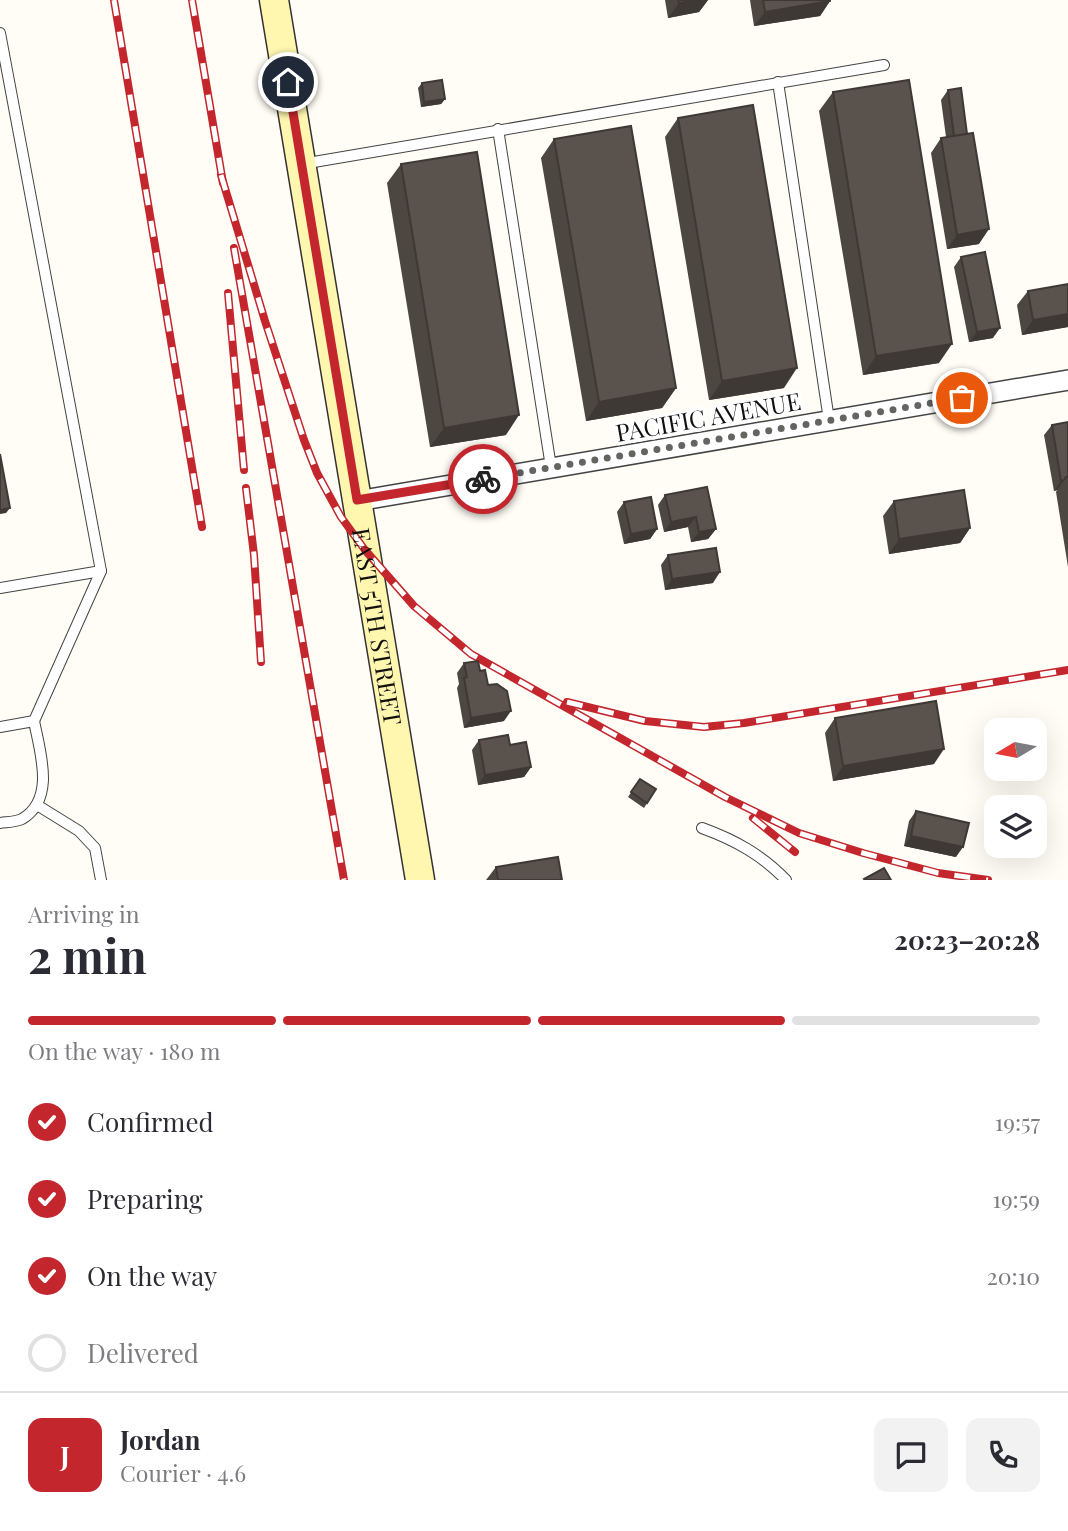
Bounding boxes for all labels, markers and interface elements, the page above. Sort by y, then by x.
pin [258,52,318,112]
icon: home [269,63,307,101]
pin [932,368,992,428]
icon: bag [943,379,981,417]
street label: PACIFIC AVENUE [613,384,803,448]
courier [448,444,518,514]
icon: bike [464,460,502,498]
street label: EAST 5TH STREET [346,525,410,728]
north arrow [984,718,1046,780]
map controls [984,718,1047,858]
button: layers [984,795,1047,858]
text: Arriving in [28,898,140,929]
text: 20:23–20:28 [894,922,1040,957]
text: 2 min [28,924,147,986]
text: On the way · 180 m [28,1035,220,1066]
icon: check [28,1103,66,1141]
text: Confirmed [87,1104,214,1139]
text: 19:57 [995,1106,1040,1137]
icon: check [28,1180,66,1218]
text: Preparing [87,1181,203,1216]
text: 19:59 [992,1183,1040,1214]
icon: check [28,1257,66,1295]
text: On the way [87,1258,217,1293]
text: 20:10 [987,1260,1040,1291]
text: Delivered [87,1335,199,1370]
button: chat [874,1418,948,1492]
button: phone [966,1418,1040,1492]
text: Jordan [120,1422,200,1457]
text: J [60,1438,70,1473]
text: Courier · 4.6 [120,1457,246,1488]

